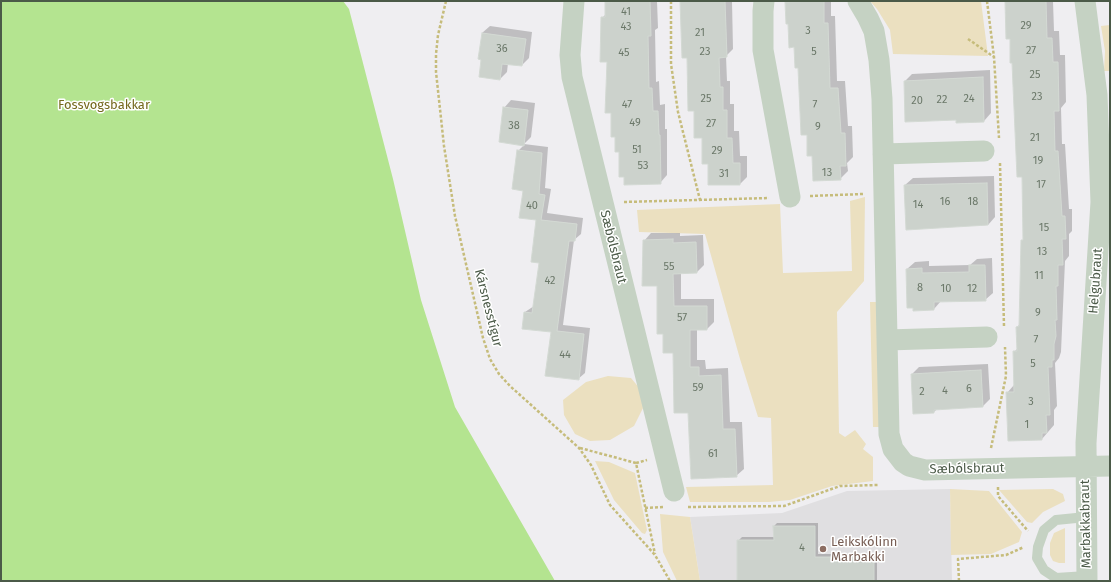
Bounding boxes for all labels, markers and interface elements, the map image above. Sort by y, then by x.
house number: 41 [621,5,631,19]
house number: 29 [1020,19,1032,33]
house number: 43 [620,20,632,34]
house number: 3 [805,24,811,38]
house number: 21 [695,26,705,40]
house number: 36 [496,42,508,56]
house number: 27 [1026,44,1036,58]
house number: 23 [700,45,710,59]
house number: 5 [811,45,817,59]
house number: 45 [618,46,630,60]
house number: 25 [1030,68,1040,82]
house number: 23 [1032,90,1042,104]
house number: 25 [701,92,711,106]
house number: 24 [964,92,974,106]
house number: 22 [937,93,947,107]
house number: 20 [911,94,923,108]
park label: Fossvogsbakkar [58,97,150,113]
house number: 47 [622,98,632,112]
house number: 7 [813,98,817,112]
house number: 49 [629,116,641,130]
house number: 27 [706,117,716,131]
house number: 38 [508,119,520,133]
house number: 9 [815,120,821,134]
house number: 21 [1030,131,1040,145]
house number: 51 [632,143,642,157]
house number: 29 [711,144,723,158]
house number: 19 [1033,154,1043,168]
house number: 53 [638,159,648,173]
house number: 13 [822,166,832,180]
house number: 31 [719,167,729,181]
house number: 17 [1036,178,1046,192]
house number: 16 [940,195,950,209]
house number: 18 [968,195,978,209]
house number: 14 [913,198,923,212]
house number: 40 [526,199,538,213]
street label: Sæbólsbraut [596,209,630,285]
house number: 15 [1039,221,1049,235]
house number: 13 [1037,245,1047,259]
street label: Helgubraut [1086,248,1106,314]
house number: 55 [664,260,674,274]
street label: Kársnesstígur [471,267,505,349]
house number: 11 [1034,269,1044,283]
house number: 42 [544,274,556,288]
house number: 8 [917,281,923,295]
house number: 10 [941,282,951,296]
house number: 12 [967,282,977,296]
house number: 9 [1035,306,1041,320]
house number: 57 [677,311,687,325]
house number: 7 [1034,333,1038,347]
house number: 44 [559,348,571,362]
house number: 5 [1030,357,1036,371]
house number: 59 [692,381,704,395]
house number: 6 [966,382,972,396]
house number: 4 [942,384,948,398]
house number: 2 [919,385,925,399]
house number: 3 [1028,395,1034,409]
house number: 1 [1025,418,1029,432]
house number: 61 [708,447,718,461]
street label: Sæbólsbraut [929,461,1005,477]
street label: Marbakkabraut [1077,480,1095,568]
place label: Leikskólinn Marbakki [831,534,897,565]
house number: 4 [799,541,805,555]
marker: Leikskólinn Marbakki [818,544,828,554]

